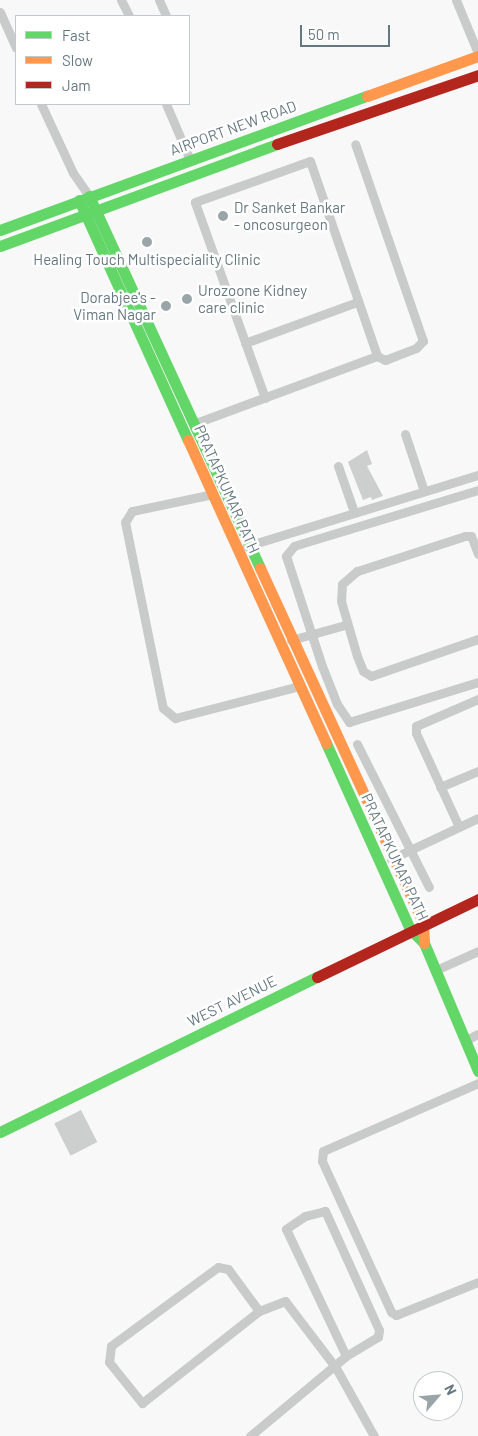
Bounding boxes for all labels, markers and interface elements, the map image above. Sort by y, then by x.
legend [15,15,190,105]
scale bar [303,15,393,47]
text: 50 m [308,25,340,43]
text: Fast [62,26,90,44]
text: Slow [62,51,93,69]
text: Jam [62,76,91,94]
street label: AIRPORT NEW ROAD [167,97,299,159]
place label: Dr Sanket Bankar - oncosurgeon [234,198,345,233]
marker: Dr Sanket Bankar - oncosurgeon [216,209,230,223]
marker: Healing Touch Multispeciality Clinic [140,235,154,249]
place label: Healing Touch Multispeciality Clinic [33,251,261,269]
place label: Urozoone Kidney care clinic [198,281,307,316]
place label: Dorabjee's - Viman Nagar [73,288,156,323]
marker: Urozoone Kidney care clinic [180,292,194,306]
marker: Dorabjee's - Viman Nagar [160,300,172,312]
street label: PRATAPKUMAR PATH [191,422,263,556]
street label: PRATAPKUMAR PATH [358,791,432,923]
street label: WEST AVENUE [184,972,280,1030]
north arrow [413,1371,463,1421]
text: N [441,1381,461,1397]

